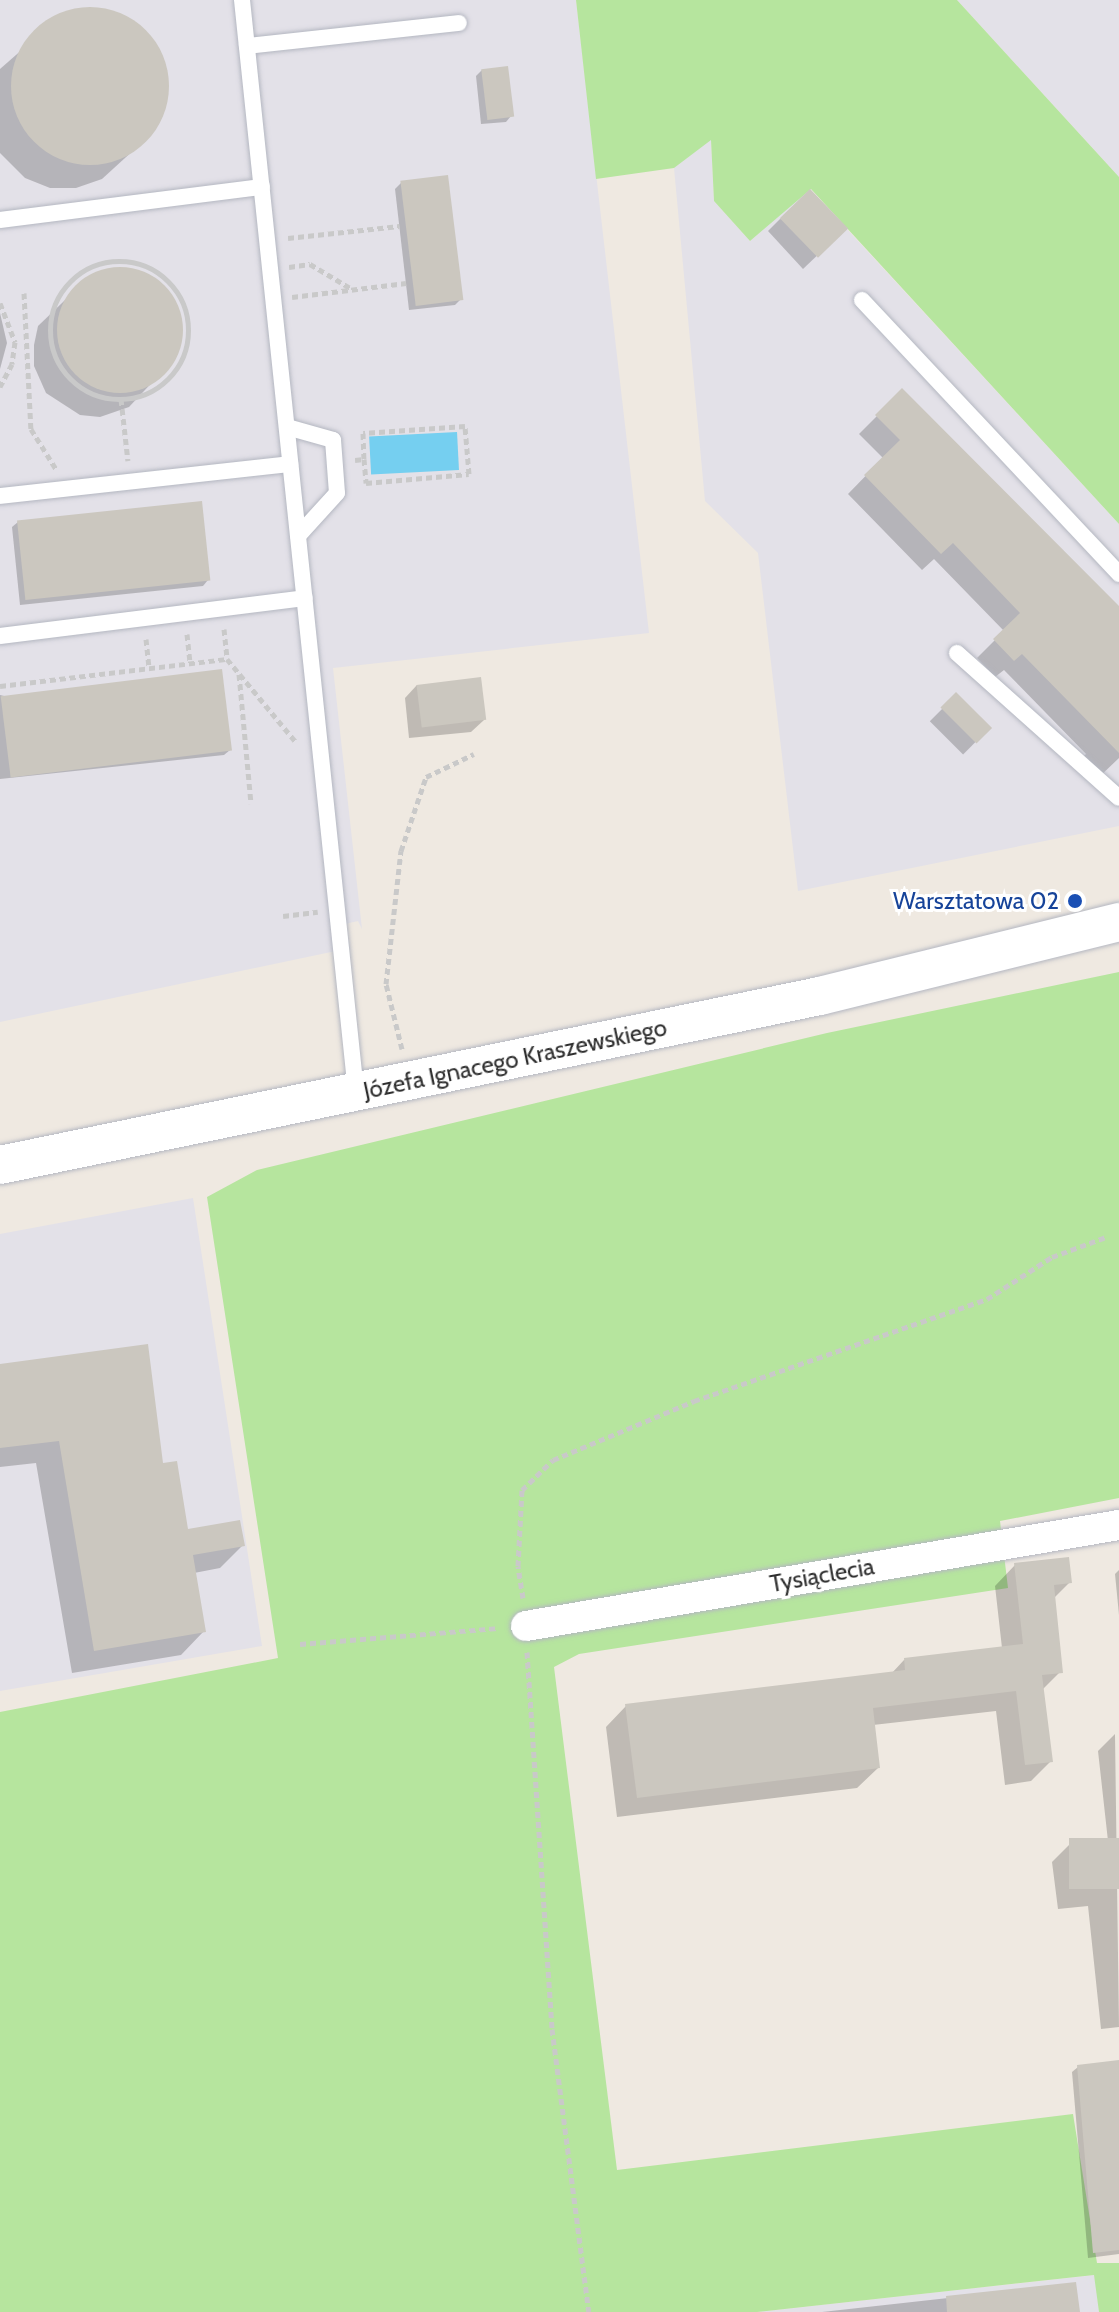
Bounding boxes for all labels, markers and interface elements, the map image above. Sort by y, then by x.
place label: Warsztatowa 02 [893,887,1059,915]
marker: Warsztatowa 02 [1066,892,1084,910]
street label: Józefa Ignacego Kraszewskiego [361,1013,669,1105]
street label: Tysiąclecia [768,1552,876,1598]

